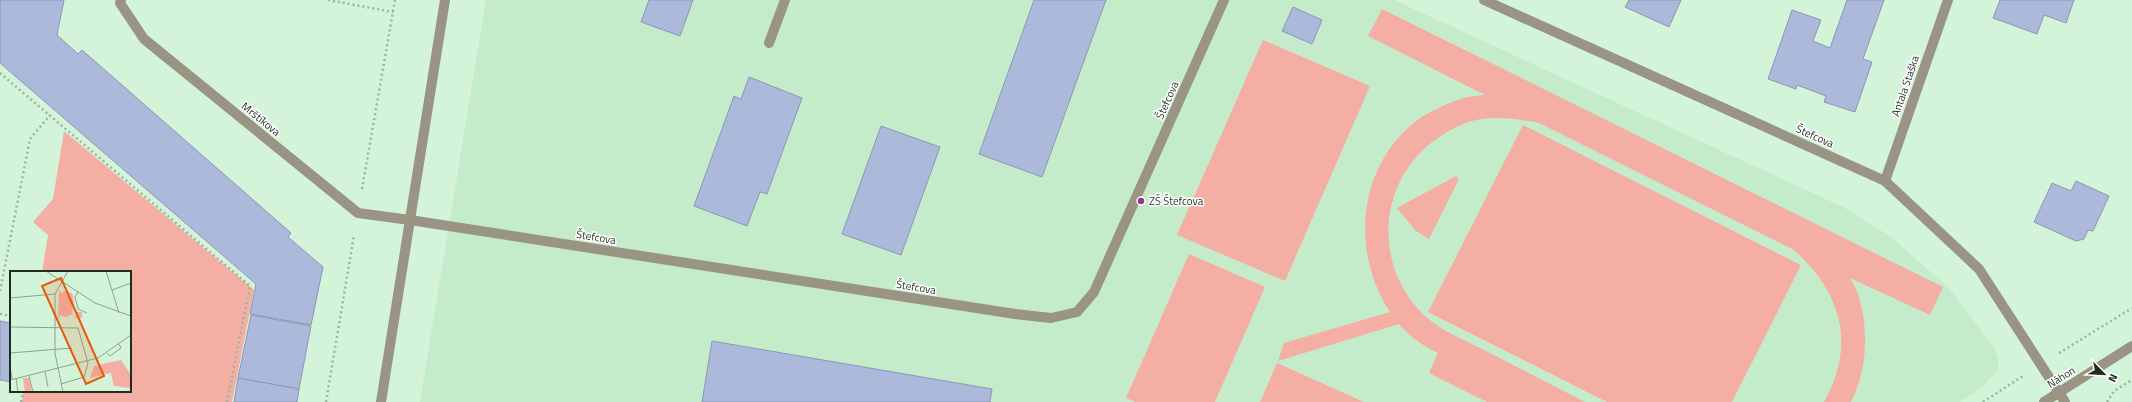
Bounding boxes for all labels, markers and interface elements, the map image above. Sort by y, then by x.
street label: Antala Staška [1887,53,1923,119]
street label: Štefcova [1152,78,1183,122]
street label: Mrštíkova [238,98,284,140]
street label: Štefcova [1793,121,1837,152]
place label: ZŠ Štefcova [1149,193,1204,209]
marker: ZŠ Štefcova [1136,196,1146,206]
street label: Štefcova [575,226,617,248]
inset map [10,271,131,392]
street label: Štefcova [895,276,937,298]
north arrow [2084,354,2124,394]
street label: Náhon [2044,362,2078,392]
text: N [2104,371,2122,385]

